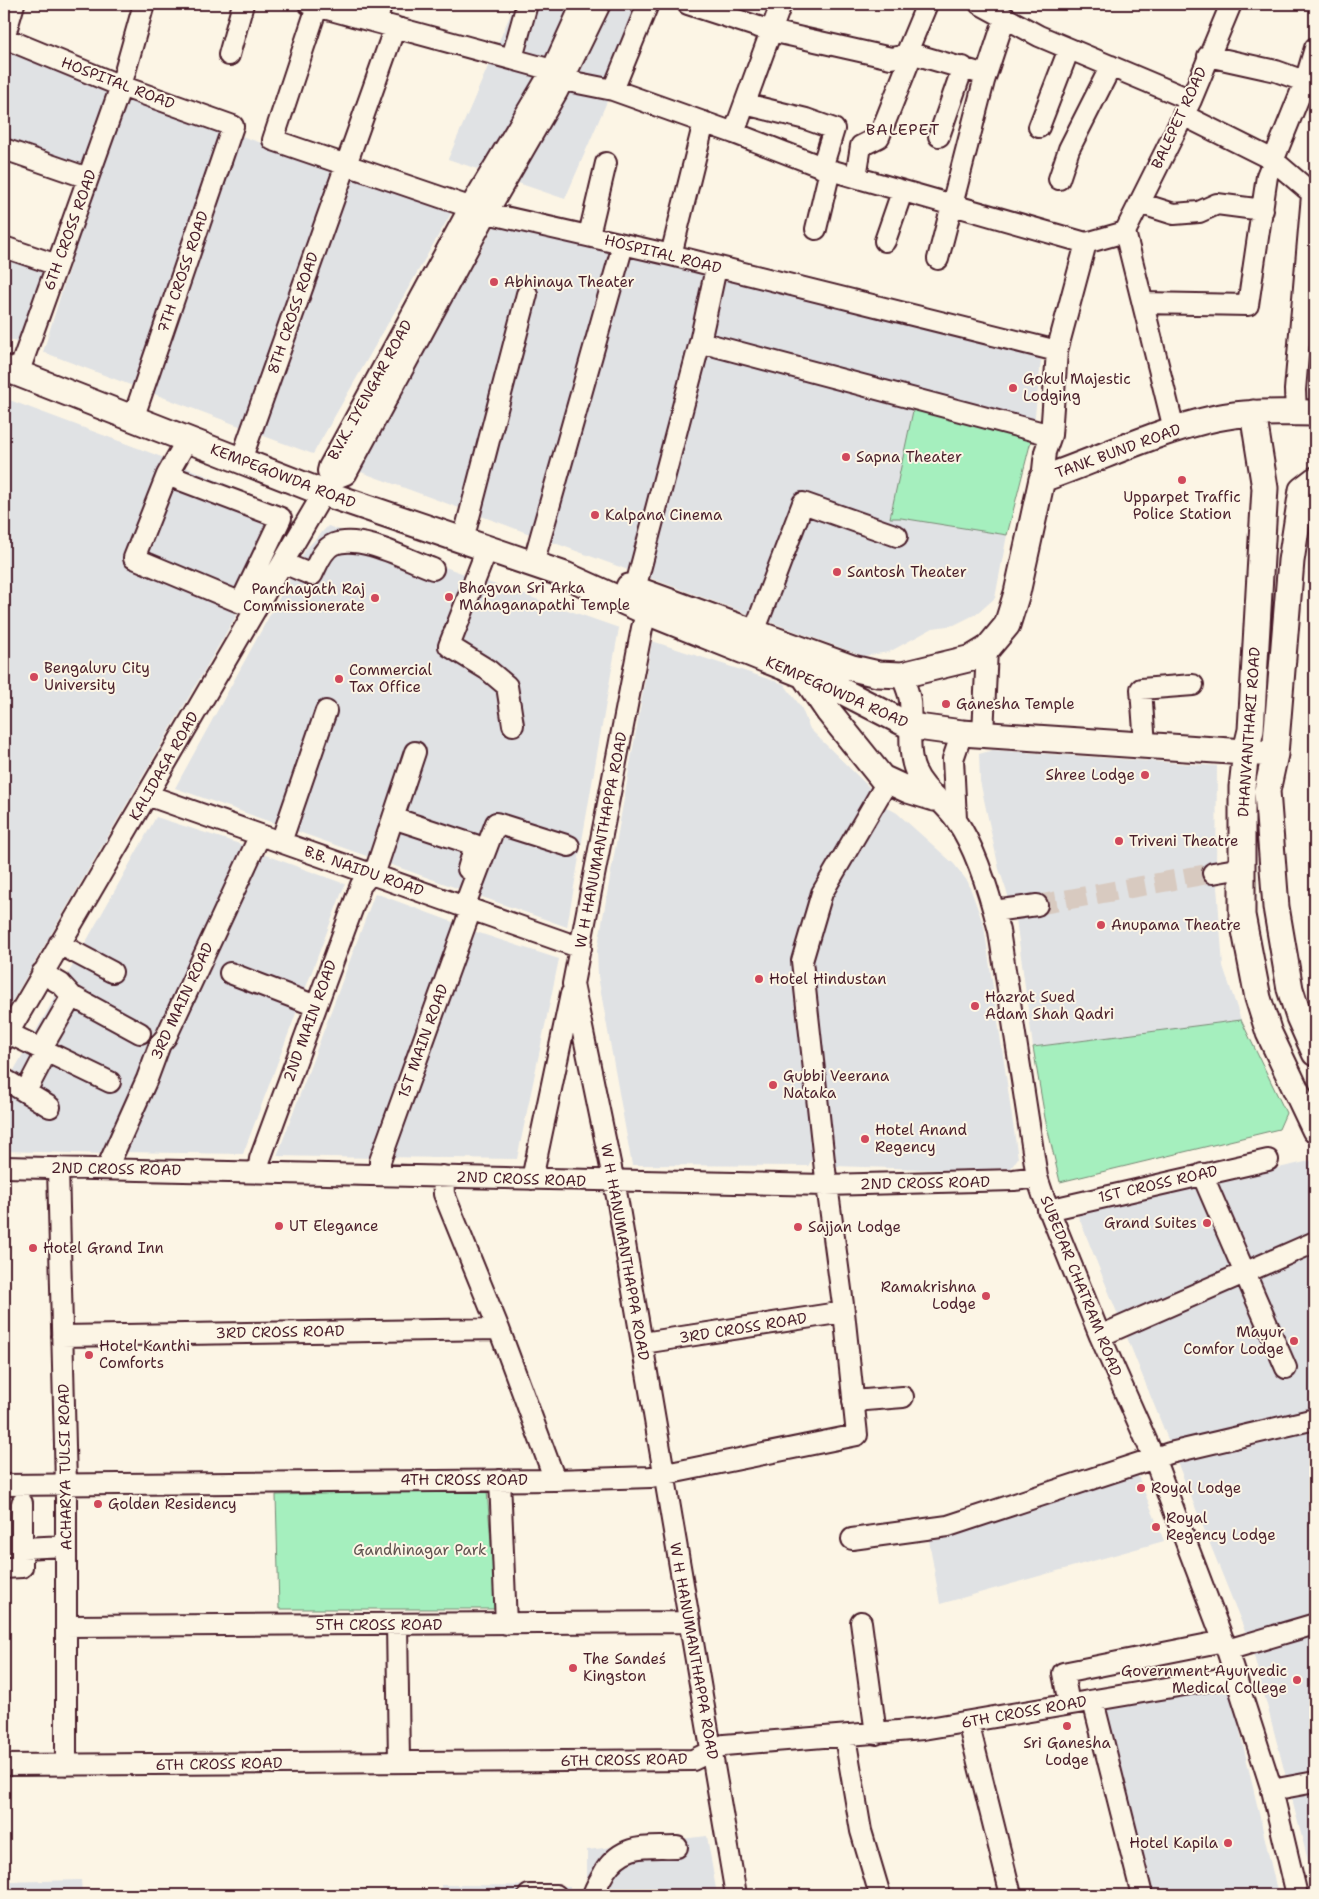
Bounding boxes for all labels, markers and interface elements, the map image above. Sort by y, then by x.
street label: HOSPITAL ROAD [58,52,178,114]
street label: BALEPET ROAD [1147,64,1211,172]
district label: BALEPET [866,119,940,140]
street label: 6TH CROSS ROAD [39,167,101,293]
street label: 7TH CROSS ROAD [153,208,213,336]
street label: HOSPITAL ROAD [602,230,724,278]
street label: 8TH CROSS ROAD [263,249,323,377]
place label: Abhinaya Theater [504,272,635,292]
marker: Abhinaya Theater [488,276,500,288]
street label: B.V.K. IYENGAR ROAD [323,316,417,464]
place label: Gokul Majestic Lodging [1023,369,1131,406]
marker: Gokul Majestic Lodging [1007,382,1019,394]
street label: TANK BUND ROAD [1053,419,1184,483]
street label: KEMPEGOWDA ROAD [207,439,359,513]
place label: Sapna Theater [856,447,962,467]
marker: Sapna Theater [840,451,852,463]
marker: Upparpet Traffic Police Station [1176,474,1188,486]
place label: Upparpet Traffic Police Station [1123,487,1241,524]
place label: Kalpana Cinema [605,505,723,525]
marker: Kalpana Cinema [589,509,601,521]
place label: Santosh Theater [847,562,967,582]
marker: Santosh Theater [831,566,843,578]
place label: Bhagvan Sri Arka Mahaganapathi Temple [459,578,630,615]
place label: Panchayath Raj Commissionerate [243,579,365,616]
marker: Bhagvan Sri Arka Mahaganapathi Temple [443,591,455,603]
marker: Panchayath Raj Commissionerate [369,592,381,604]
street label: DHANVANTHARI ROAD [1233,646,1265,818]
street label: KEMPEGOWDA ROAD [763,652,912,733]
place label: Bengaluru City University [44,658,150,695]
place label: Commercial Tax Office [349,660,433,697]
marker: Bengaluru City University [28,671,40,683]
marker: Commercial Tax Office [333,673,345,685]
place label: Ganesha Temple [956,694,1075,714]
marker: Ganesha Temple [940,698,952,710]
street label: KALIDASA ROAD [125,708,203,824]
street label: W H HANUMANTHAPPA ROAD [570,730,632,950]
place label: Shree Lodge [1046,765,1135,785]
marker: Shree Lodge [1139,769,1151,781]
place label: Triveni Theatre [1129,831,1239,851]
marker: Triveni Theatre [1113,835,1125,847]
street label: B.B. NAIDU ROAD [302,841,427,901]
place label: Anupama Theatre [1111,915,1241,935]
marker: Anupama Theatre [1095,919,1107,931]
street label: 3RD MAIN ROAD [146,939,218,1063]
street label: 2ND MAIN ROAD [279,957,341,1085]
place label: Hotel Hindustan [769,969,887,989]
marker: Hotel Hindustan [753,973,765,985]
street label: 1ST MAIN ROAD [393,981,453,1101]
place label: Hazrat Sued Adam Shah Qadri [985,987,1114,1024]
marker: Hazrat Sued Adam Shah Qadri [969,1000,981,1012]
place label: Gubbi Veerana Nataka [783,1066,890,1103]
marker: Gubbi Veerana Nataka [767,1079,779,1091]
place label: Hotel Anand Regency [875,1120,967,1157]
marker: Hotel Anand Regency [859,1133,871,1145]
street label: W H HANUMANTHAPPA ROAD [596,1142,654,1362]
street label: 2ND CROSS ROAD [51,1158,181,1180]
street label: 1ST CROSS ROAD [1096,1161,1220,1207]
street label: 2ND CROSS ROAD [456,1167,587,1191]
street label: 2ND CROSS ROAD [860,1172,990,1194]
street label: SUBEDAR CHATRAM ROAD [1036,1193,1126,1379]
place label: Grand Suites [1104,1213,1197,1233]
place label: UT Elegance [289,1216,378,1236]
place label: Sajjan Lodge [808,1217,901,1237]
marker: Grand Suites [1201,1217,1213,1229]
marker: UT Elegance [273,1220,285,1232]
marker: Sajjan Lodge [792,1221,804,1233]
place label: Hotel Grand Inn [43,1238,164,1258]
marker: Hotel Grand Inn [27,1242,39,1254]
place label: Ramakrishna Lodge [881,1277,977,1314]
marker: Ramakrishna Lodge [980,1290,992,1302]
street label: 3RD CROSS ROAD [678,1308,809,1348]
street label: 3RD CROSS ROAD [215,1321,345,1343]
place label: Mayur Comfor Lodge [1183,1322,1284,1359]
marker: Mayur Comfor Lodge [1288,1335,1300,1347]
place label: Hotel Kanthi Comforts [99,1336,190,1373]
marker: Hotel Kanthi Comforts [83,1349,95,1361]
street label: ACHARYA TULSI ROAD [54,1383,76,1550]
street label: 4TH CROSS ROAD [400,1470,528,1490]
place label: Royal Lodge [1151,1478,1241,1498]
marker: Royal Lodge [1135,1482,1147,1494]
place label: Golden Residency [108,1494,237,1514]
marker: Golden Residency [92,1498,104,1510]
place label: Royal Regency Lodge [1166,1508,1276,1545]
marker: Royal Regency Lodge [1150,1521,1162,1533]
park label: Gandhinagar Park [353,1540,487,1560]
street label: W H HANUMANTHAPPA ROAD [665,1541,723,1761]
street label: 5TH CROSS ROAD [316,1615,442,1635]
place label: The Sandeś Kingston [583,1649,666,1686]
place label: Government Ayurvedic Medical College [1121,1661,1287,1698]
marker: The Sandeś Kingston [567,1662,579,1674]
marker: Government Ayurvedic Medical College [1291,1674,1303,1686]
street label: 6TH CROSS ROAD [960,1691,1088,1733]
marker: Sri Ganesha Lodge [1061,1720,1073,1732]
place label: Sri Ganesha Lodge [1023,1733,1111,1770]
street label: 6TH CROSS ROAD [560,1749,688,1771]
street label: 6TH CROSS ROAD [155,1753,283,1775]
place label: Hotel Kapila [1129,1833,1219,1853]
marker: Hotel Kapila [1222,1837,1234,1849]

